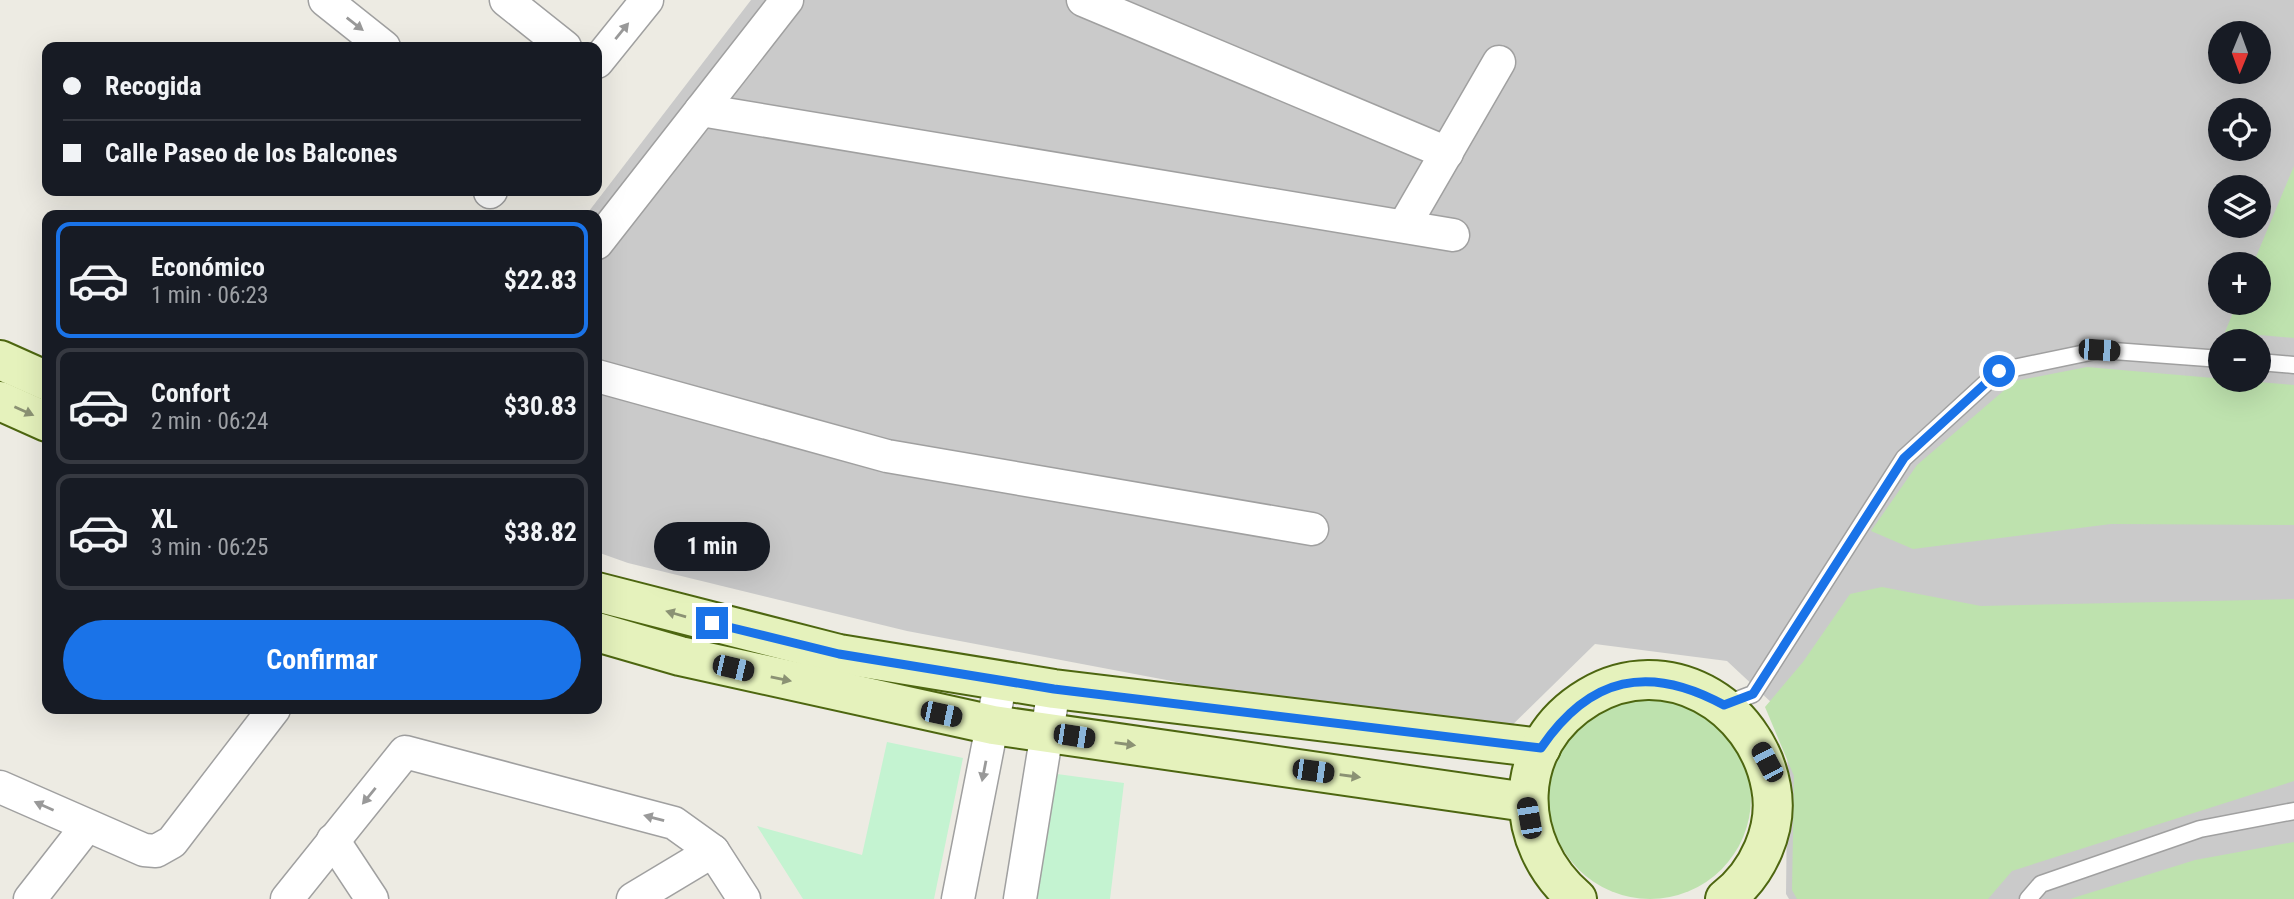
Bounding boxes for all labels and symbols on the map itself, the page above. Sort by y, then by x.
one-way arrow [345,16,363,31]
north arrow [2208,21,2272,84]
one-way arrow [614,22,629,39]
car [2078,338,2121,362]
route start [1983,355,2015,387]
one-way arrow [13,406,34,417]
callout: 1 min [654,522,770,570]
route end [696,607,728,639]
one-way arrow [664,608,686,619]
car [711,653,756,683]
one-way arrow [771,673,793,684]
car [919,699,964,729]
car [1052,722,1097,750]
one-way arrow [1114,739,1136,750]
car [1748,739,1787,785]
car [1291,758,1336,784]
one-way arrow [978,760,989,782]
one-way arrow [1339,771,1361,782]
one-way arrow [361,787,376,805]
car [1516,795,1543,841]
one-way arrow [33,800,54,811]
one-way arrow [643,812,665,823]

